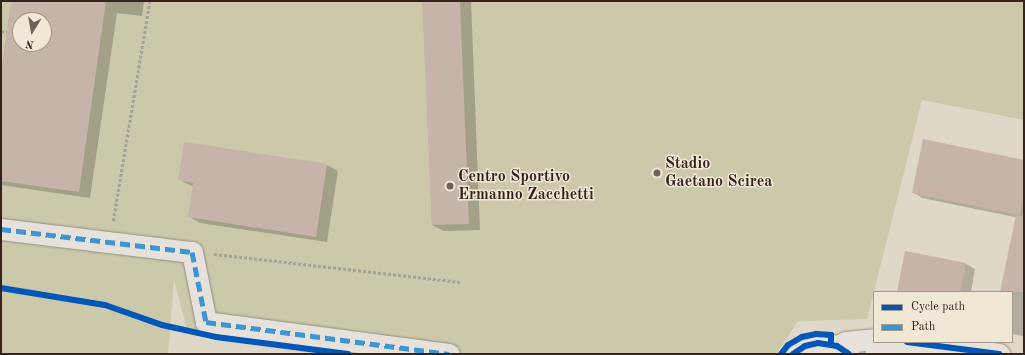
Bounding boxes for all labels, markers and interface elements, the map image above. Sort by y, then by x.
north arrow [12,12,52,52]
text: N [25,37,35,49]
place label: Stadio Gaetano Scirea [665,154,772,192]
place label: Centro Sportivo Ermanno Zacchetti [458,167,594,205]
marker: Stadio Gaetano Scirea [652,168,662,178]
marker: Centro Sportivo Ermanno Zacchetti [445,181,455,191]
legend [873,291,1013,343]
text: Cycle path [911,301,965,313]
text: Path [911,321,935,333]

